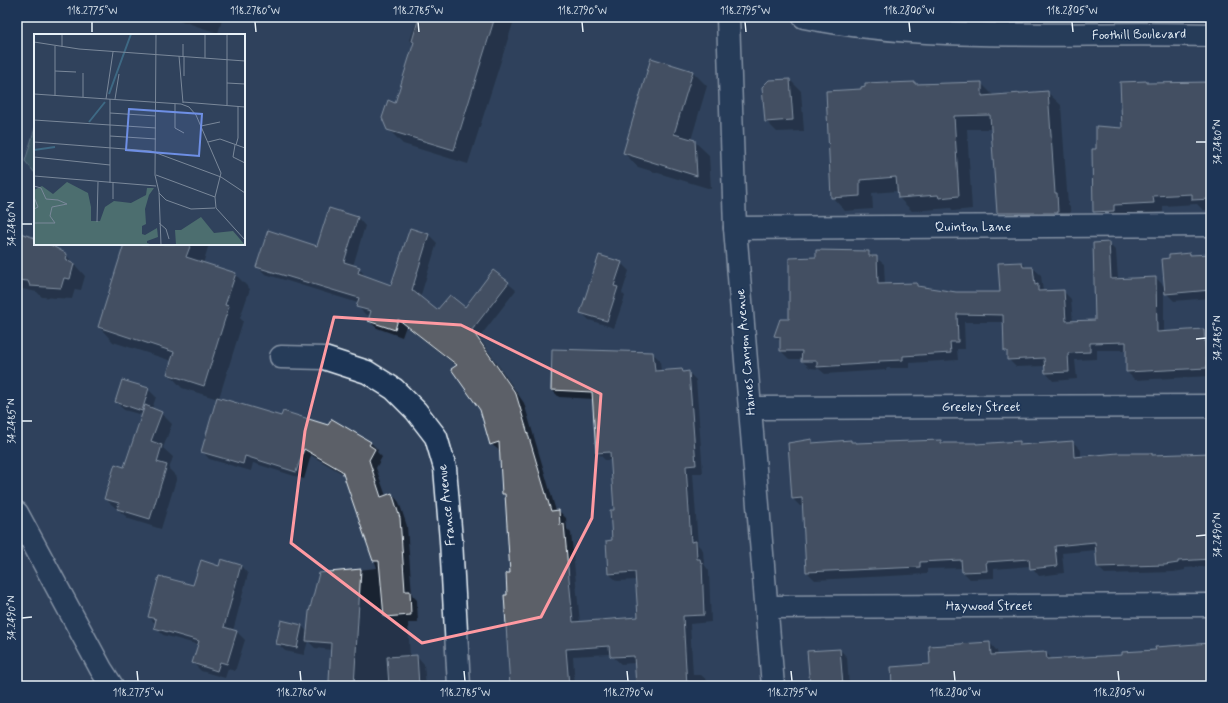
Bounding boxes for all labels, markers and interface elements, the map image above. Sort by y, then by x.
text: 118.2775°W [67,4,117,18]
text: 118.2780°W [230,4,280,18]
text: 118.2785°W [393,4,443,18]
text: 118.2790°W [557,4,607,18]
text: 118.2795°W [720,4,770,18]
text: 118.2800°W [884,4,934,18]
text: 118.2805°W [1046,4,1098,18]
street label: Foothill Boulevard [1092,26,1186,44]
inset map [34,34,245,245]
text: 34.2480°N [1211,119,1225,164]
text: 34.2480°N [5,201,19,246]
street label: Quinton Lane [935,219,1011,236]
street label: Haines Canyon Avenue [732,288,760,416]
text: 34.2485°N [1211,315,1225,361]
text: 34.2485°N [5,398,19,444]
street label: Greeley Street [942,399,1020,416]
street label: France Avenue [434,463,460,547]
text: 34.2490°N [1211,512,1225,557]
text: 34.2490°N [5,595,19,640]
street label: Haywood Street [946,598,1032,615]
text: 118.2775°W [113,686,163,700]
text: 118.2780°W [276,686,326,700]
text: 118.2785°W [440,686,490,700]
text: 118.2790°W [603,686,653,700]
text: 118.2795°W [767,686,817,700]
text: 118.2800°W [930,686,980,700]
text: 118.2805°W [1093,686,1145,700]

